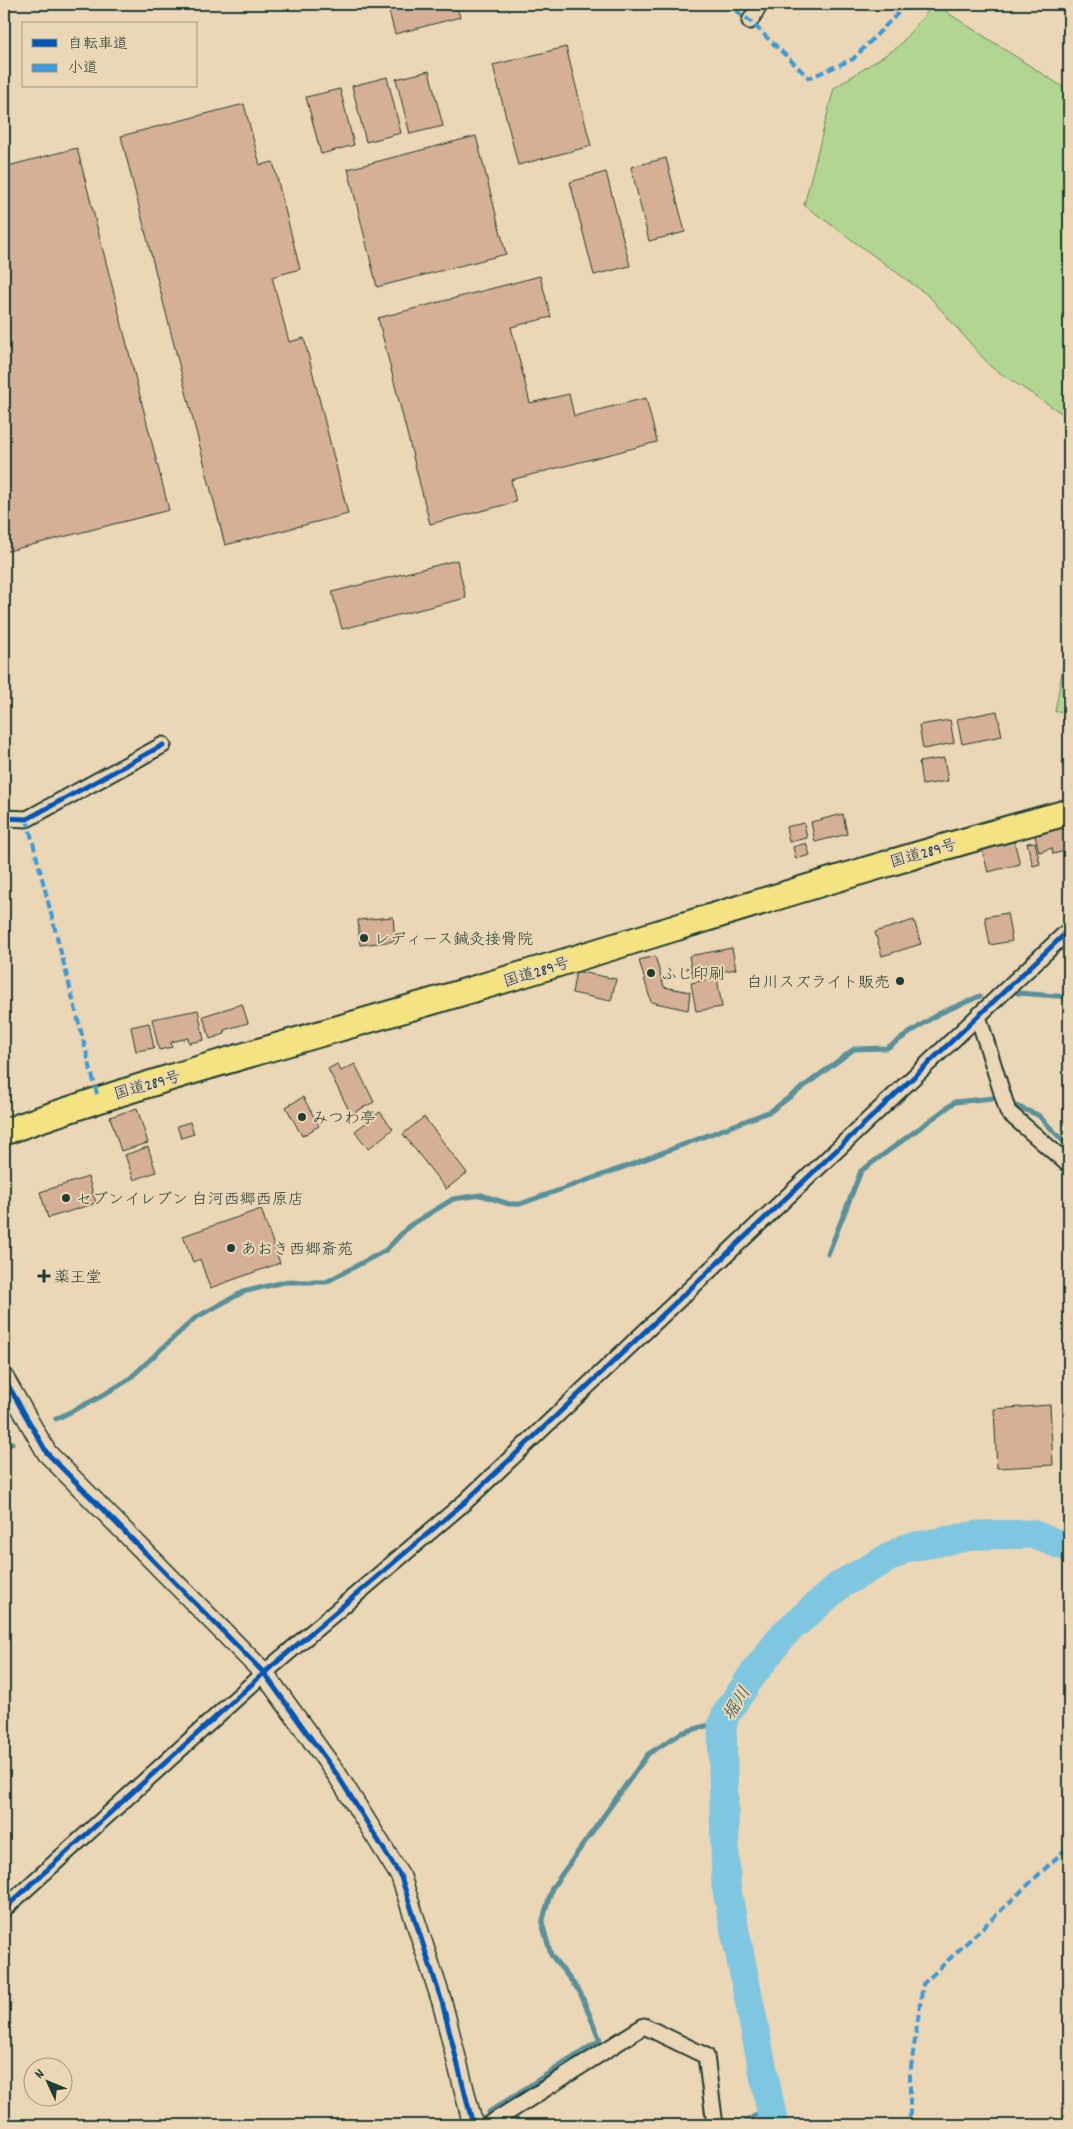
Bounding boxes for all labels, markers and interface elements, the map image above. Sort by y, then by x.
legend [22,22,198,88]
text: 自転車道 [68,34,128,56]
text: 小道 [68,58,98,80]
street label: 国道289号 [887,834,960,875]
place label: レディース鍼灸接骨院 [374,929,533,952]
marker: レディース鍼灸接骨院 [358,932,370,944]
street label: 国道289号 [500,952,573,994]
place label: ふじ印刷 [661,964,725,987]
marker: ふじ印刷 [645,967,657,979]
place label: 白川スズライト販売 [747,972,890,995]
marker: 白川スズライト販売 [894,975,906,987]
street label: 国道289号 [111,1066,184,1107]
place label: みつわ亭 [312,1108,376,1131]
marker: みつわ亭 [296,1111,308,1123]
place label: セブンイレブン 白河西郷西原店 [76,1189,304,1212]
marker: セブンイレブン 白河西郷西原店 [60,1192,72,1204]
place label: あおき西郷斎苑 [241,1239,353,1262]
marker: あおき西郷斎苑 [225,1242,237,1254]
place label: 薬王堂 [54,1267,102,1290]
marker: 薬王堂 [38,1270,50,1282]
water label: 堀川 [718,1682,758,1726]
north arrow [22,2056,72,2106]
text: N [30,2065,50,2084]

